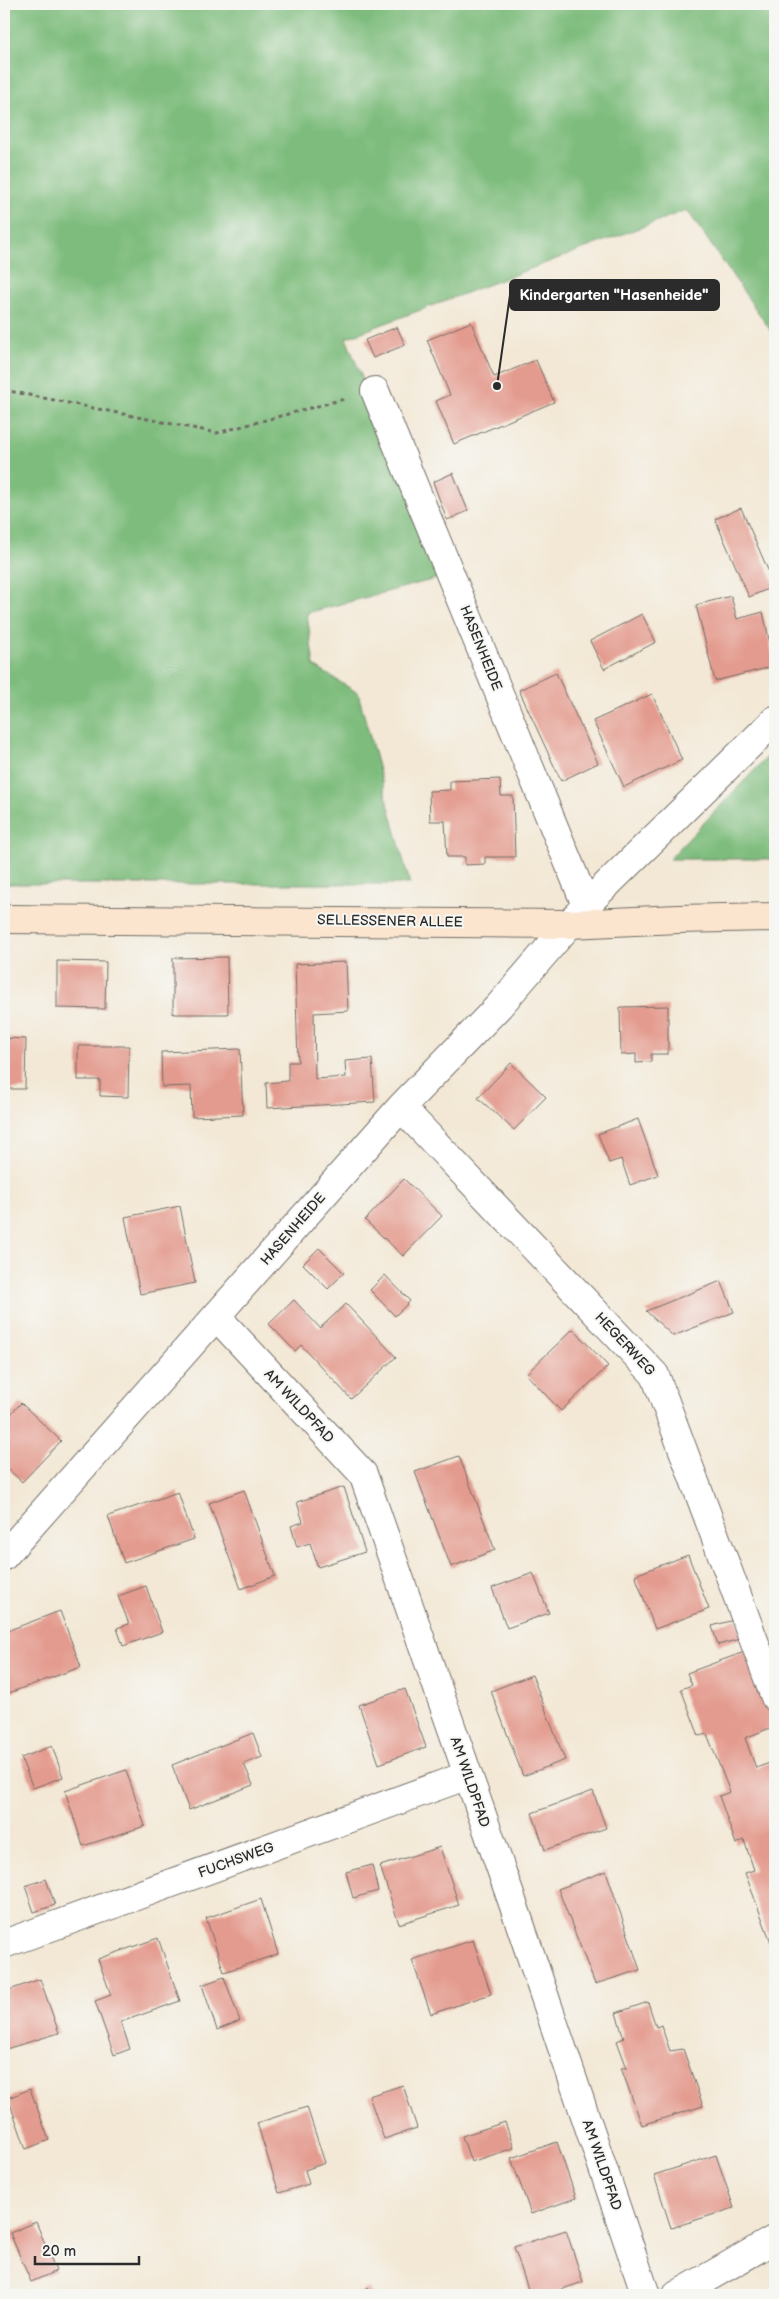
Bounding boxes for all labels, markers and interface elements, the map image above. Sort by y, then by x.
callout: Kindergarten "Hasenheide" [510,280,719,310]
text: Kindergarten "Hasenheide" [519,286,709,305]
street label: HASENHEIDE [456,603,506,693]
street label: SELLESSENER ALLEE [317,911,463,931]
street label: HASENHEIDE [257,1189,329,1269]
street label: HEGERWEG [591,1309,659,1380]
street label: AM WILDPFAD [261,1366,337,1446]
street label: AM WILDPFAD [447,1735,493,1829]
street label: FUCHSWEG [196,1838,277,1882]
street label: AM WILDPFAD [579,2118,625,2212]
scale bar [35,2234,139,2266]
text: 20 m [42,2242,76,2261]

